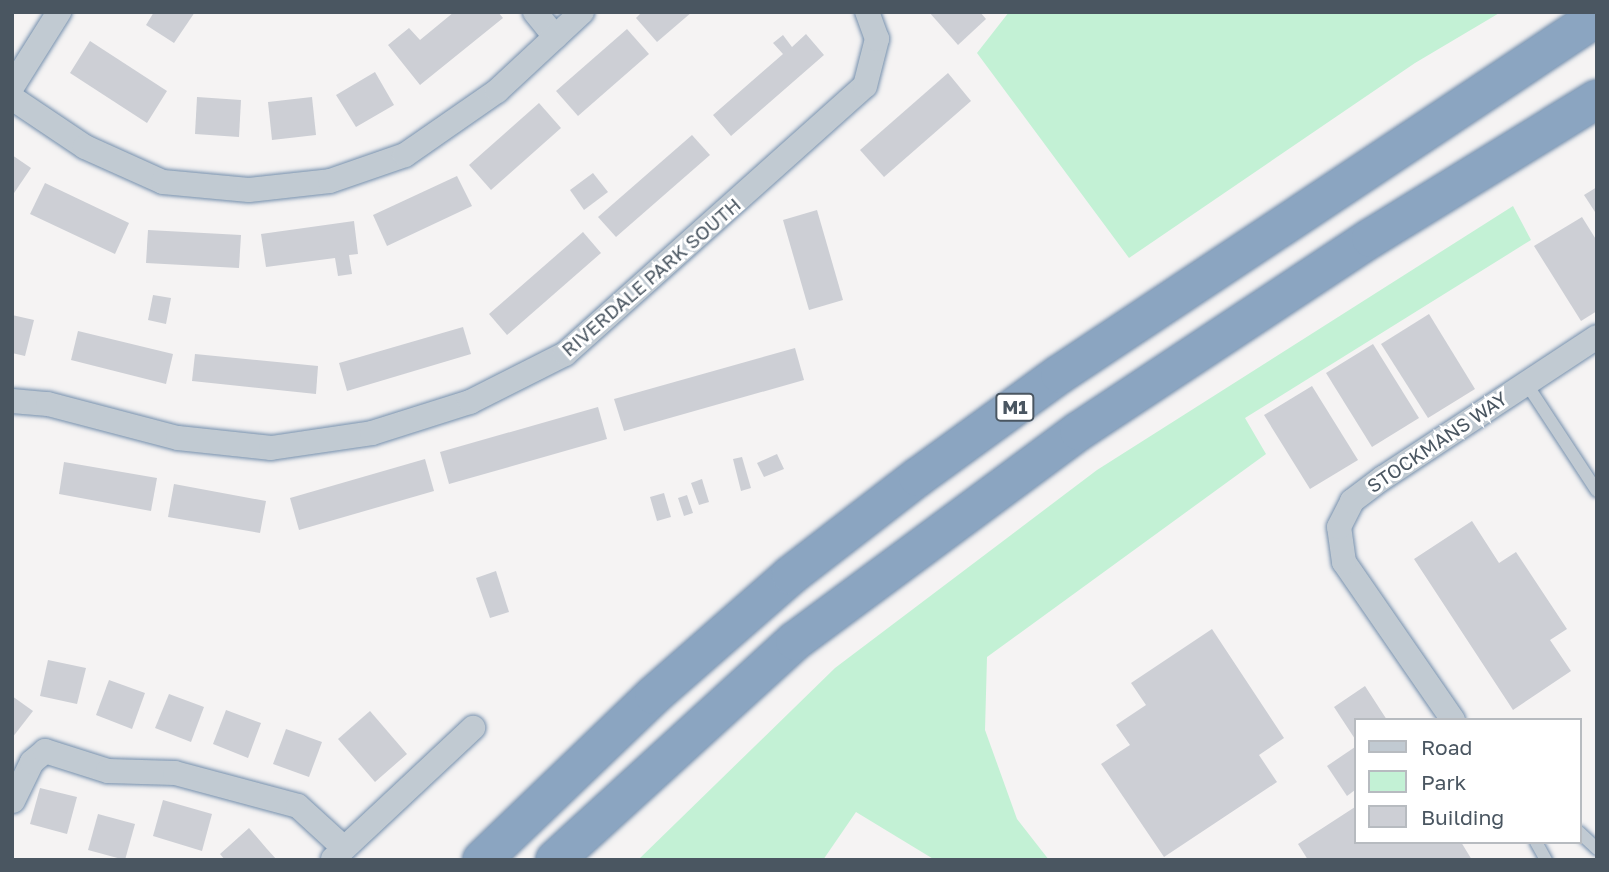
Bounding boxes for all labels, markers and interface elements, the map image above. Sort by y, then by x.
street label: RIVERDALE PARK SOUTH [557,193,745,361]
street label: STOCKMANS WAY [1363,387,1511,497]
road number: M1 [994,393,1036,422]
legend [1354,718,1581,844]
text: Road [1421,734,1472,760]
text: Park [1421,769,1466,795]
text: Building [1421,804,1504,830]

